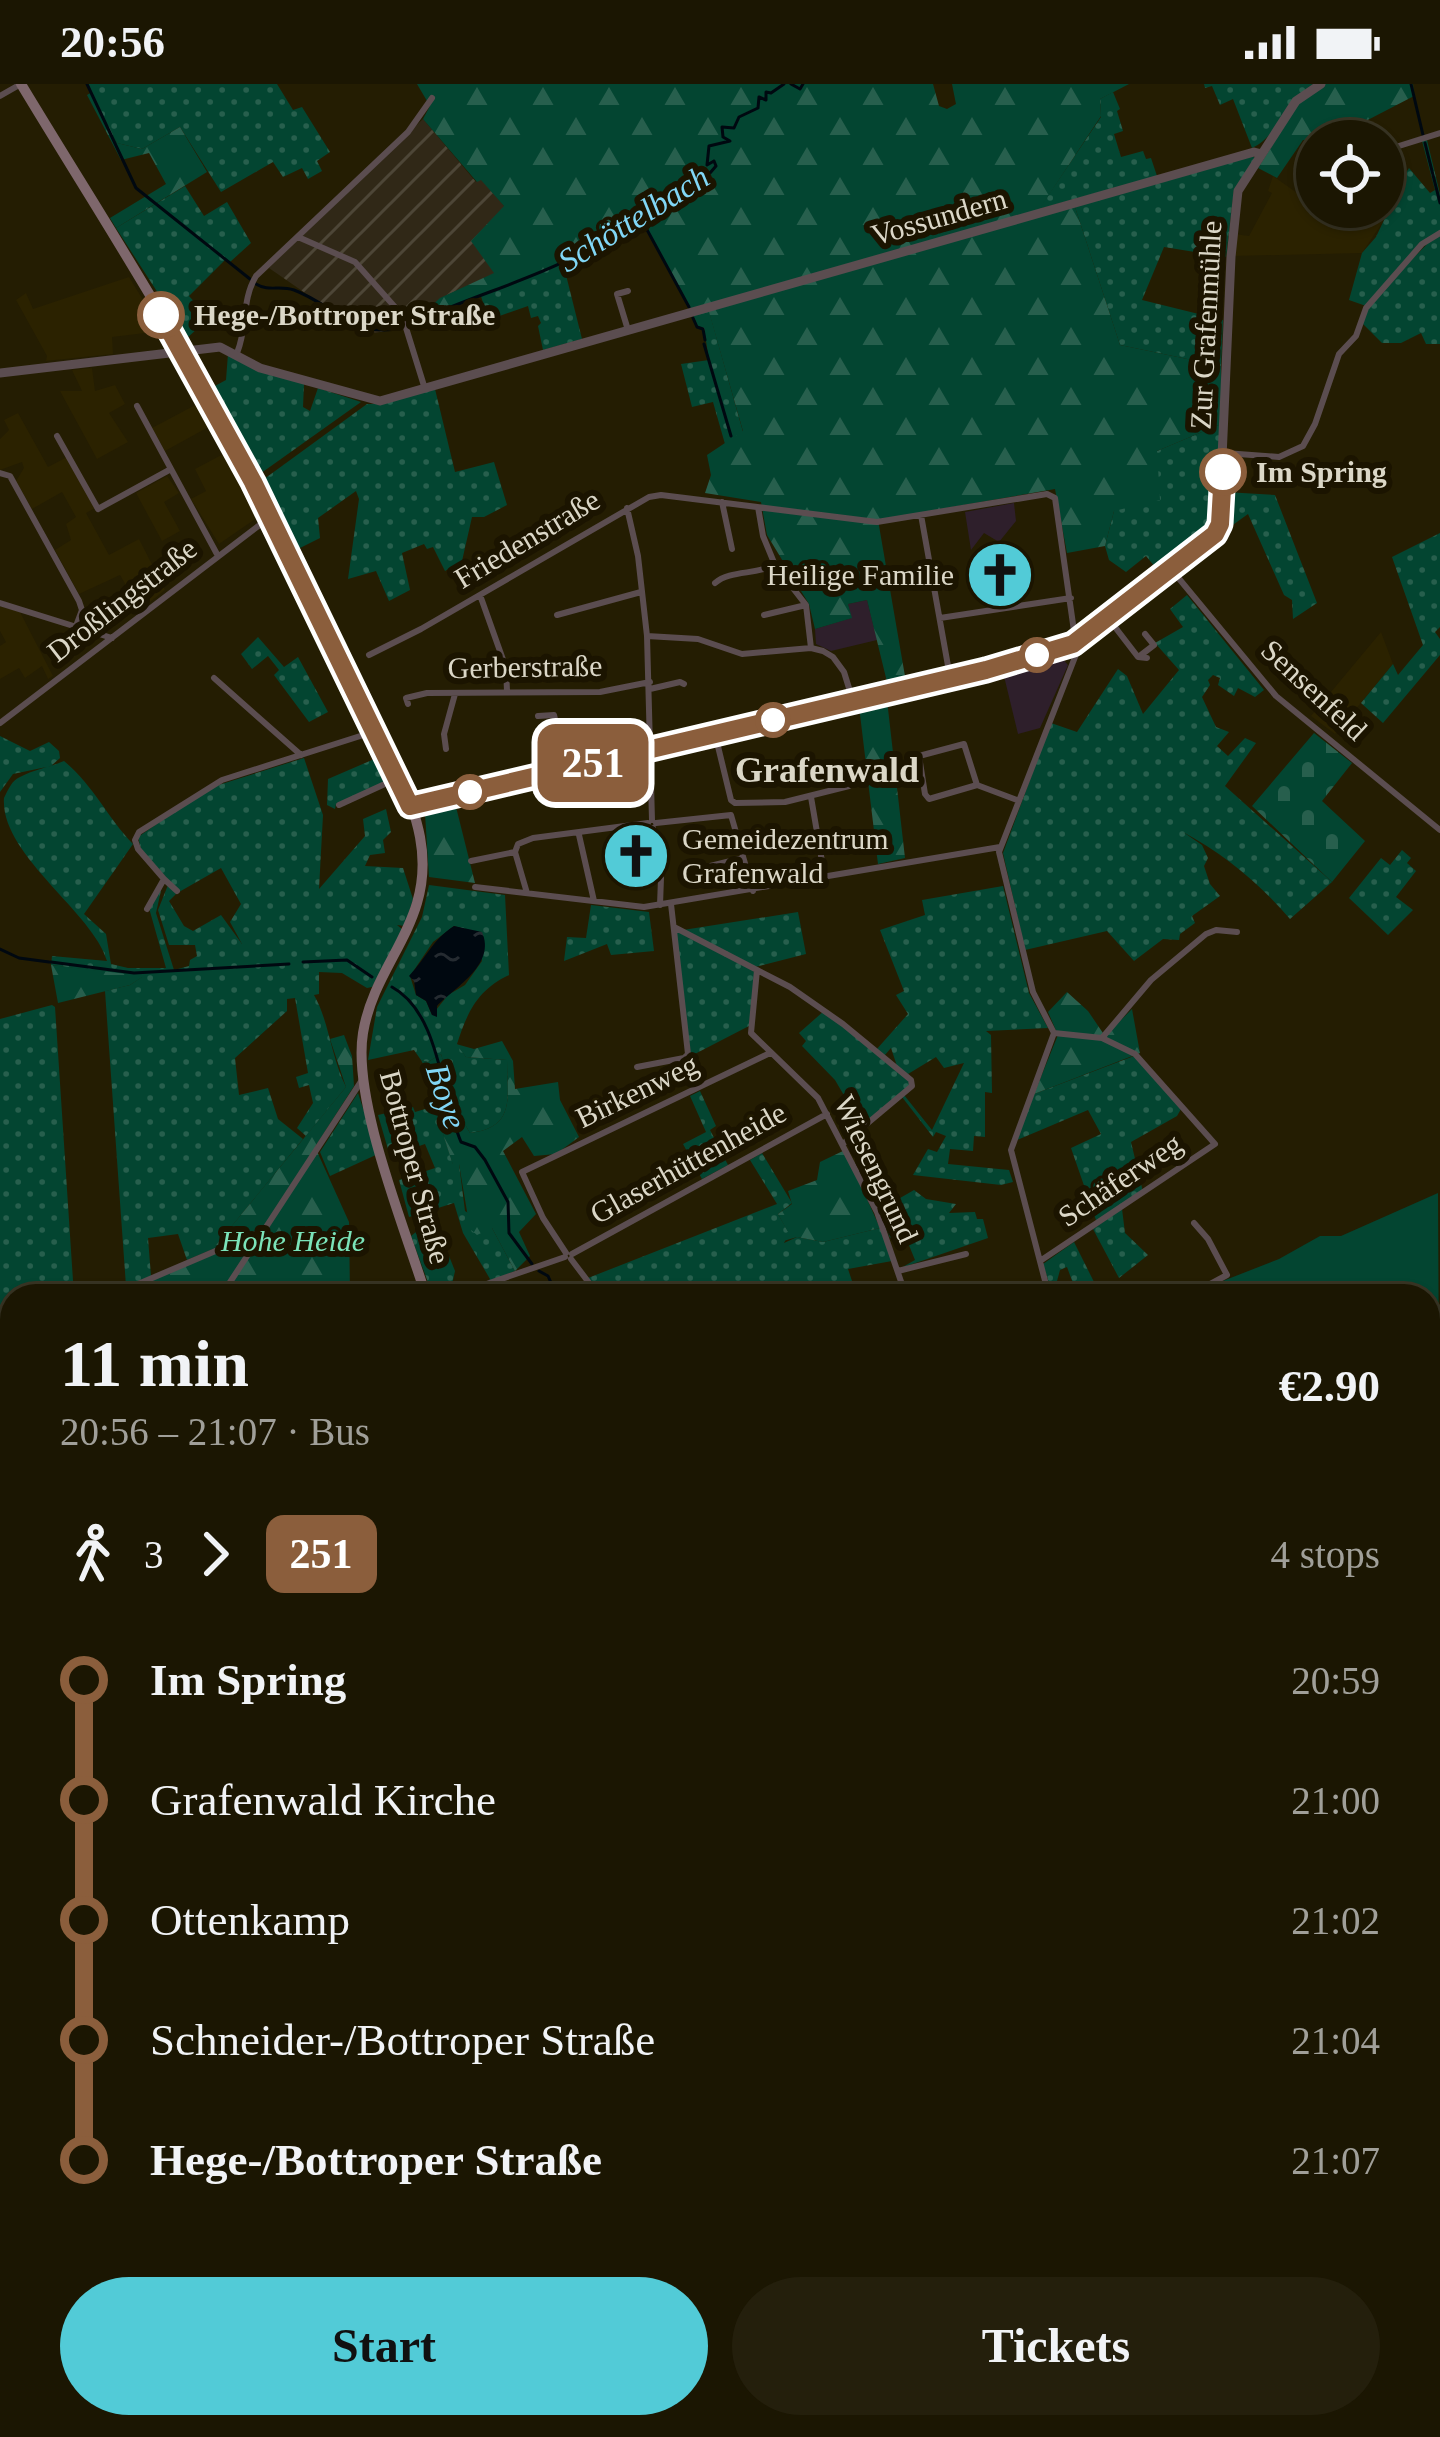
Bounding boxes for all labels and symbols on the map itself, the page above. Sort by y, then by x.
water label: Schöttelbach [552,158,715,279]
street label: Vossundern [867,181,1010,252]
street label: Zur Grafenmühle [1184,220,1227,430]
marker: Hege-/Bottroper Straße [139,293,183,337]
place label: Hege-/Bottroper Straße [194,298,495,331]
marker: Im Spring [1201,450,1245,494]
place label: Im Spring [1256,455,1387,488]
street label: Friedenstraße [448,482,605,595]
street label: Droßlingstraße [41,531,203,668]
church icon: Heilige Familie [965,540,1035,610]
place label: Heilige Familie [767,558,954,591]
street label: Sensenfeld [1255,633,1374,747]
unlabelled marker [1021,639,1053,671]
street label: Gerberstraße [447,649,603,684]
unlabelled marker [757,704,789,736]
line badge: 251 [524,724,662,802]
district label: Grafenwald [735,750,919,790]
unlabelled marker [454,776,486,808]
church icon: Gemeidezentrum Grafenwald [601,821,671,891]
place label: Gemeidezentrum Grafenwald [682,822,889,889]
street label: Birkenweg [570,1047,703,1134]
water label: Boye [419,1059,473,1133]
street label: Bottroper Straße [374,1066,457,1267]
street label: Wiesengrund [828,1090,925,1248]
street label: Glaserhüttenheide [584,1095,791,1230]
street label: Schäferweg [1052,1126,1188,1233]
park label: Hohe Heide [220,1224,365,1257]

